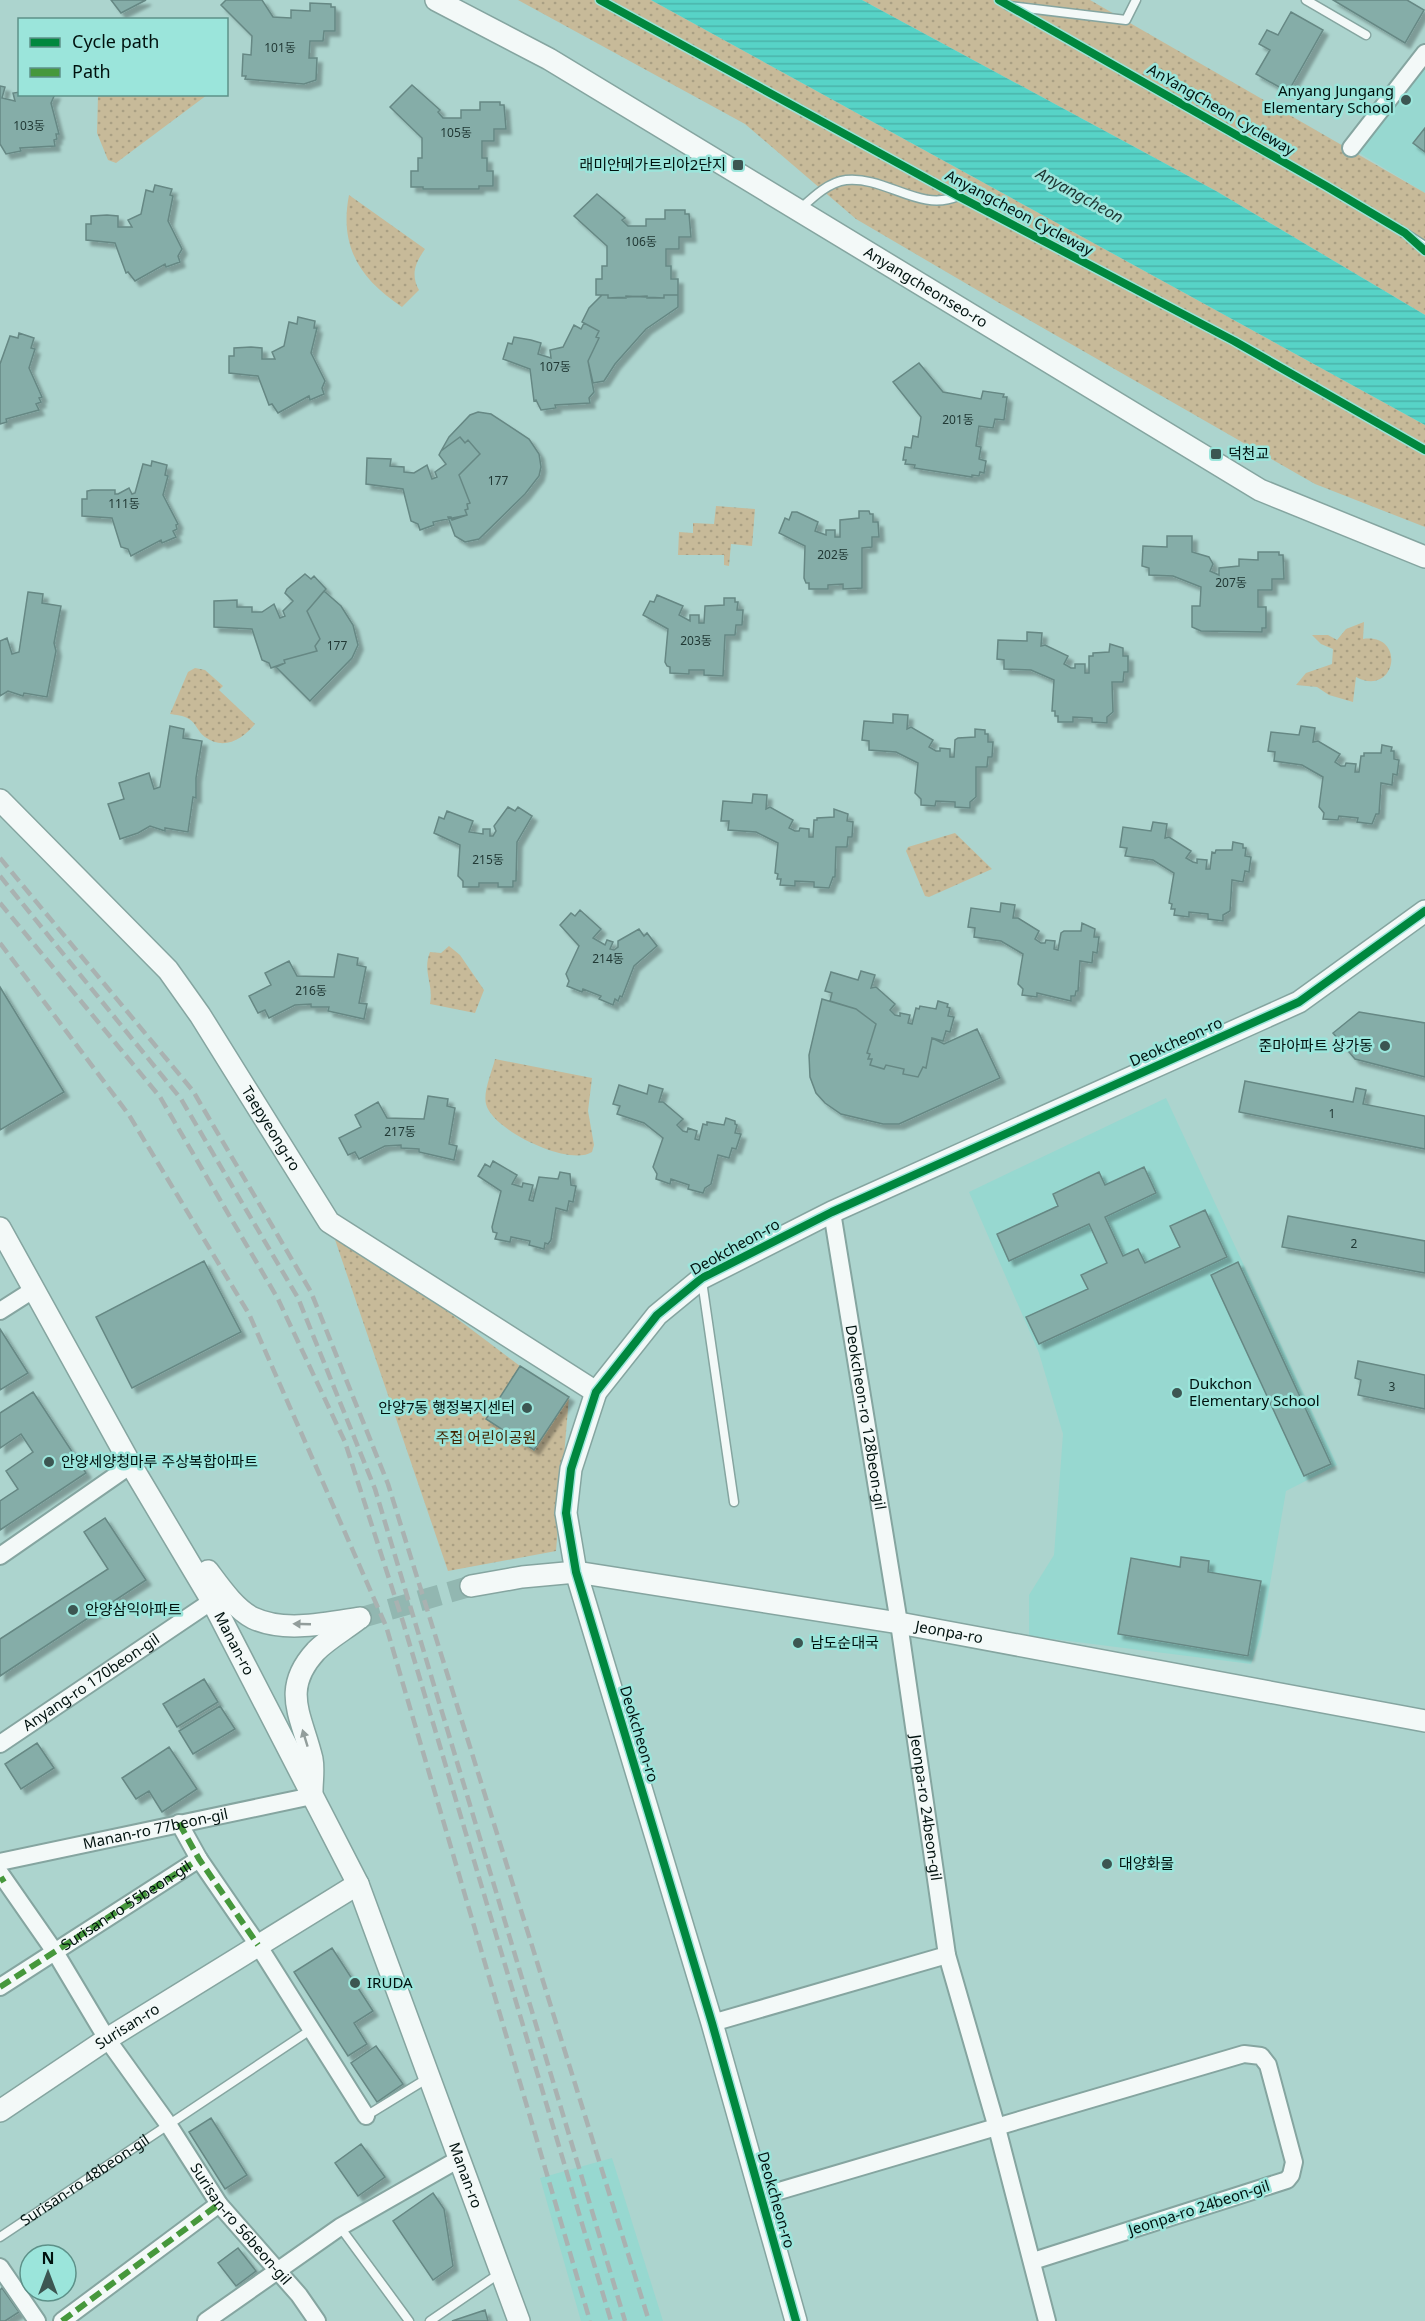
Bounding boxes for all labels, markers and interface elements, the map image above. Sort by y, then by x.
legend [18,18,228,96]
text: Cycle path [72,29,159,53]
house number: 101동 [264,39,296,56]
text: Path [72,59,111,83]
street label: AnYangCheon Cycleway [1144,59,1299,160]
place label: Anyang Jungang Elementary School [1263,80,1394,117]
marker: Anyang Jungang Elementary School [1399,93,1413,107]
house number: 103동 [13,117,45,134]
house number: 105동 [440,124,472,141]
place label: 래미안메가트리아2단지 [579,154,726,174]
marker: 래미안메가트리아2단지 [731,158,745,172]
water label: Anyangcheon [1032,162,1127,228]
street label: Anyangcheon Cycleway [942,165,1097,260]
house number: 106동 [625,233,657,250]
street label: Anyangcheonseo-ro [861,241,992,332]
house number: 107동 [539,358,571,375]
house number: 201동 [942,411,974,428]
place label: 덕천교 [1228,443,1269,463]
marker: 덕천교 [1209,447,1223,461]
house number: 177 [488,472,508,489]
house number: 111동 [108,495,140,512]
house number: 202동 [817,546,849,563]
house number: 207동 [1215,574,1247,591]
house number: 203동 [680,632,712,649]
house number: 177 [327,637,347,654]
house number: 215동 [472,851,504,868]
house number: 214동 [592,950,624,967]
house number: 216동 [295,982,327,999]
street label: Deokcheon-ro [1126,1012,1225,1070]
place label: 준마아파트 상가동 [1259,1035,1373,1055]
marker: 준마아파트 상가동 [1378,1039,1392,1053]
street label: Taepyeong-ro [238,1082,306,1174]
house number: 1 [1329,1105,1335,1122]
house number: 217동 [384,1123,416,1140]
street label: Deokcheon-ro [686,1213,783,1279]
house number: 2 [1351,1235,1358,1252]
street label: Deokcheon-ro 128beon-gil [842,1323,891,1511]
place label: Dukchon Elementary School [1189,1373,1320,1410]
house number: 3 [1389,1378,1396,1395]
marker: Dukchon Elementary School [1170,1386,1184,1400]
place label: 안양7동 행정복지센터 [378,1397,515,1417]
marker: 안양7동 행정복지센터 [520,1401,534,1415]
park label: 주접 어린이공원 [436,1427,536,1447]
place label: 안양세양청마루 주상복합아파트 [61,1451,258,1471]
marker: 안양세양청마루 주상복합아파트 [42,1455,56,1469]
place label: 안양삼익아파트 [85,1599,182,1619]
marker: 안양삼익아파트 [66,1603,80,1617]
street label: Manan-ro [210,1608,260,1678]
street label: Jeonpa-ro [912,1615,985,1647]
one-way arrow [293,1620,312,1629]
street label: Anyang-ro 170beon-gil [18,1628,163,1735]
place label: 남도순대국 [810,1632,879,1652]
marker: 남도순대국 [791,1636,805,1650]
street label: Deokcheon-ro [616,1683,664,1784]
one-way arrow [300,1729,309,1747]
street label: Jeonpa-ro 24beon-gil [906,1731,947,1882]
street label: Manan-ro 77beon-gil [81,1803,230,1853]
place label: 대양화물 [1119,1853,1174,1873]
street label: Surisan-ro 55beon-gil [57,1856,195,1954]
marker: 대양화물 [1100,1857,1114,1871]
place label: IRUDA [367,1972,413,1992]
marker: IRUDA [348,1976,362,1990]
street label: Surisan-ro [91,1998,163,2053]
street label: Surisan-ro 48beon-gil [16,2129,153,2230]
street label: Manan-ro [445,2139,488,2211]
street label: Deokcheon-ro [754,2149,800,2250]
street label: Surisan-ro 56beon-gil [186,2159,296,2288]
street label: Jeonpa-ro 24beon-gil [1124,2175,1272,2240]
north arrow [18,2243,78,2303]
text: N [41,2247,55,2269]

